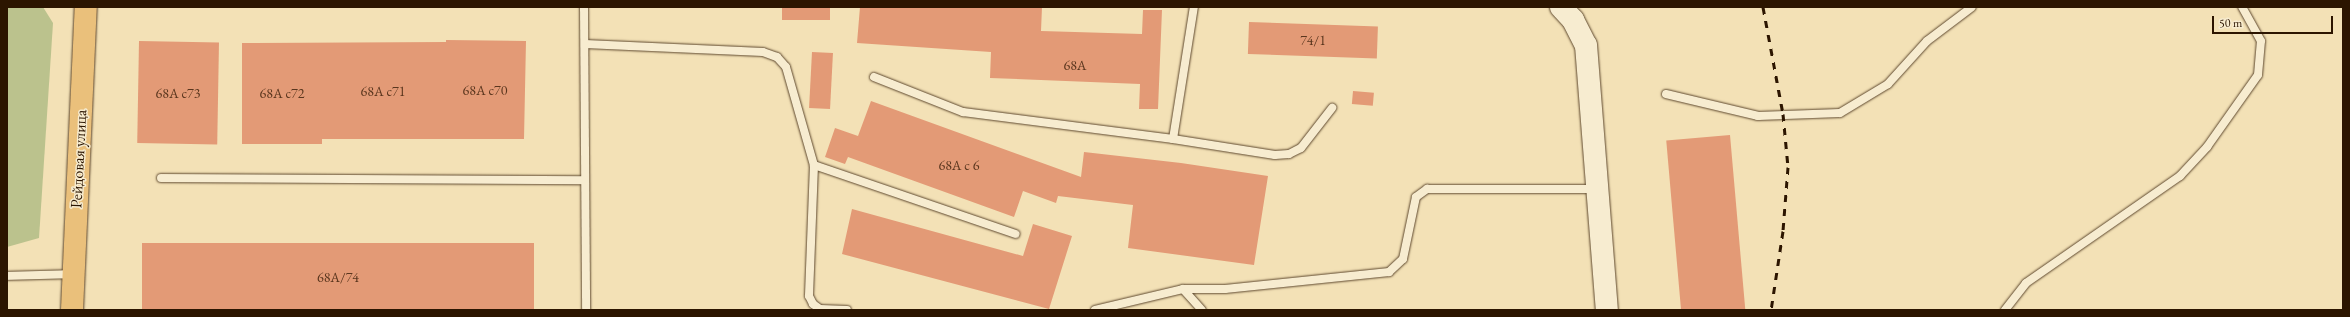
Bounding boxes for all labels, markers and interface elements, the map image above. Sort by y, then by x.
scale bar [2214,8,2335,34]
text: 50 m [2219,15,2242,31]
house number: 74/1 [1300,32,1326,48]
house number: 68А [1063,57,1087,73]
house number: 68А с70 [462,82,508,98]
house number: 68А с71 [360,83,406,99]
house number: 68А с73 [155,85,201,101]
house number: 68А с72 [259,85,305,101]
street label: Рейдовая улица [67,109,91,209]
house number: 68А с 6 [938,157,980,173]
house number: 68А/74 [317,269,359,285]

